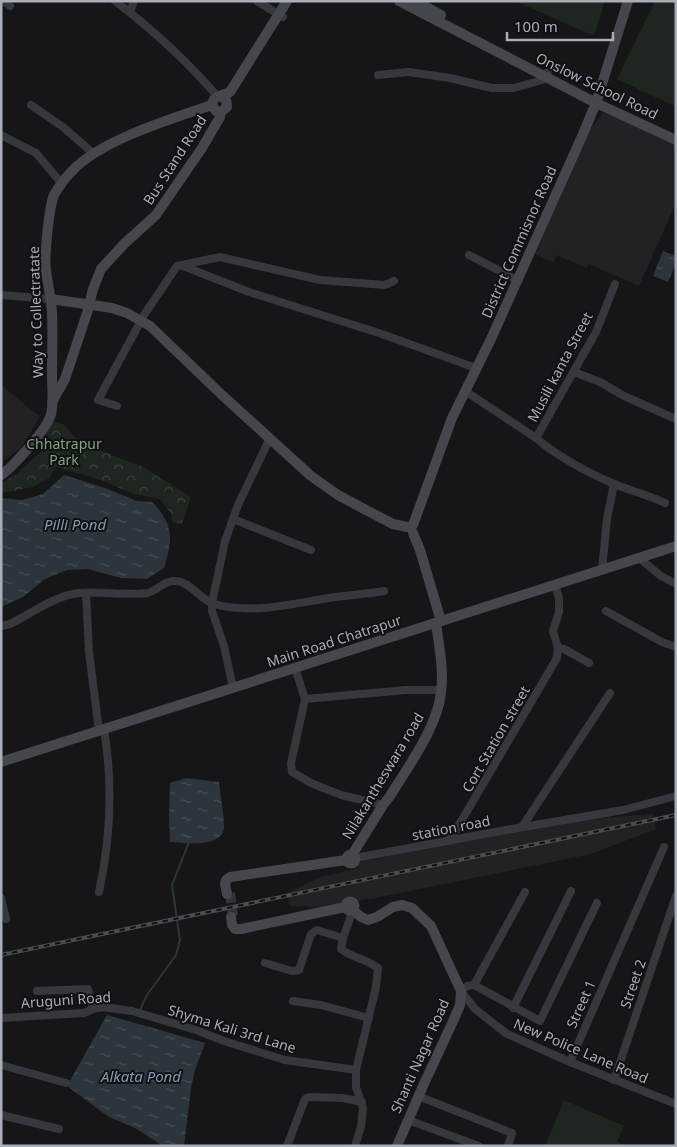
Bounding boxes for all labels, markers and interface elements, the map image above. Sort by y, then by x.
scale bar [507,10,613,42]
text: 100 m [514,16,558,36]
street label: Onslow School Road [533,48,661,123]
street label: Bus Stand Road [138,111,211,208]
street label: District Commisnor Road [476,163,561,321]
street label: Way to Collectratate [24,246,47,378]
street label: Musili kanta Street [522,308,597,425]
park label: Chhatrapur Park [26,434,102,469]
water label: Pilli Pond [44,514,106,534]
street label: Main Road Chatrapur [264,610,404,671]
street label: Cort Station street [457,682,534,795]
street label: Nilakantheswara road [337,709,428,842]
street label: station road [410,811,492,844]
street label: Street 2 [615,957,650,1011]
street label: Street 1 [562,977,600,1031]
street label: Aruguni Road [20,987,112,1012]
street label: Shanti Nagar Road [386,996,453,1116]
street label: Shyma Kali 3rd Lane [166,1000,299,1057]
street label: New Police Lane Road [511,1014,651,1087]
water label: Alkata Pond [100,1066,181,1086]

